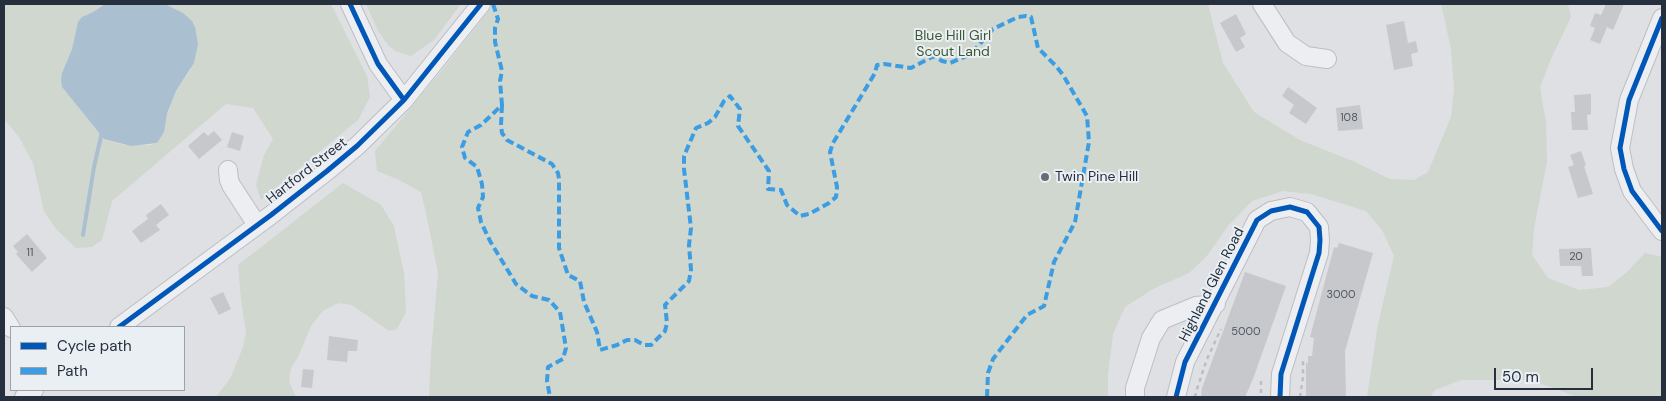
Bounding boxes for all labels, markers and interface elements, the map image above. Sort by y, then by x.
park label: Blue Hill Girl Scout Land [915,28,991,60]
house number: 108 [1340,111,1358,125]
street label: Hartford Street [263,134,351,208]
place label: Twin Pine Hill [1055,169,1138,185]
marker: Twin Pine Hill [1039,171,1051,183]
street label: Highland Glen Road [1176,225,1248,345]
house number: 11 [27,246,33,260]
house number: 20 [1569,250,1583,264]
house number: 3000 [1326,288,1356,302]
house number: 5000 [1231,325,1261,339]
legend [10,326,185,391]
text: Cycle path [57,336,132,356]
scale bar [1496,358,1595,390]
text: Path [57,361,88,381]
text: 50 m [1502,367,1539,387]

